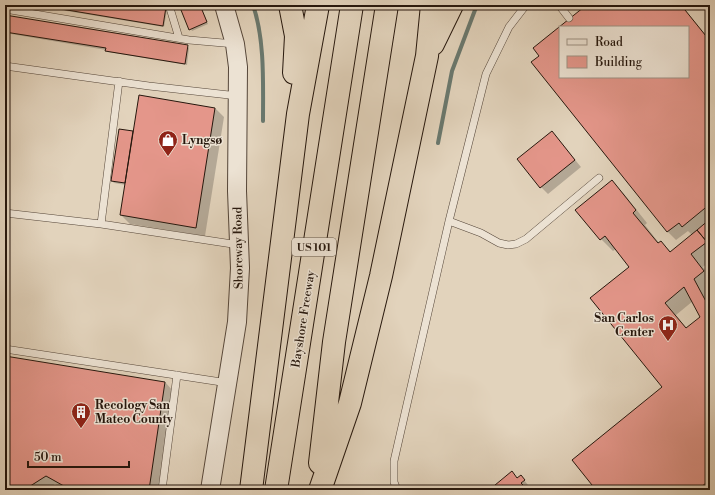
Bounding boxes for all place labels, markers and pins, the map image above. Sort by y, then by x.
shop icon: Lyngsø [157,129,179,157]
place label: Lyngsø [182,133,222,148]
place label: San Carlos Center [594,311,654,340]
hospital icon: San Carlos Center [657,314,679,342]
place label: Recology San Mateo County [95,398,174,427]
building icon: Recology San Mateo County [70,401,92,429]

